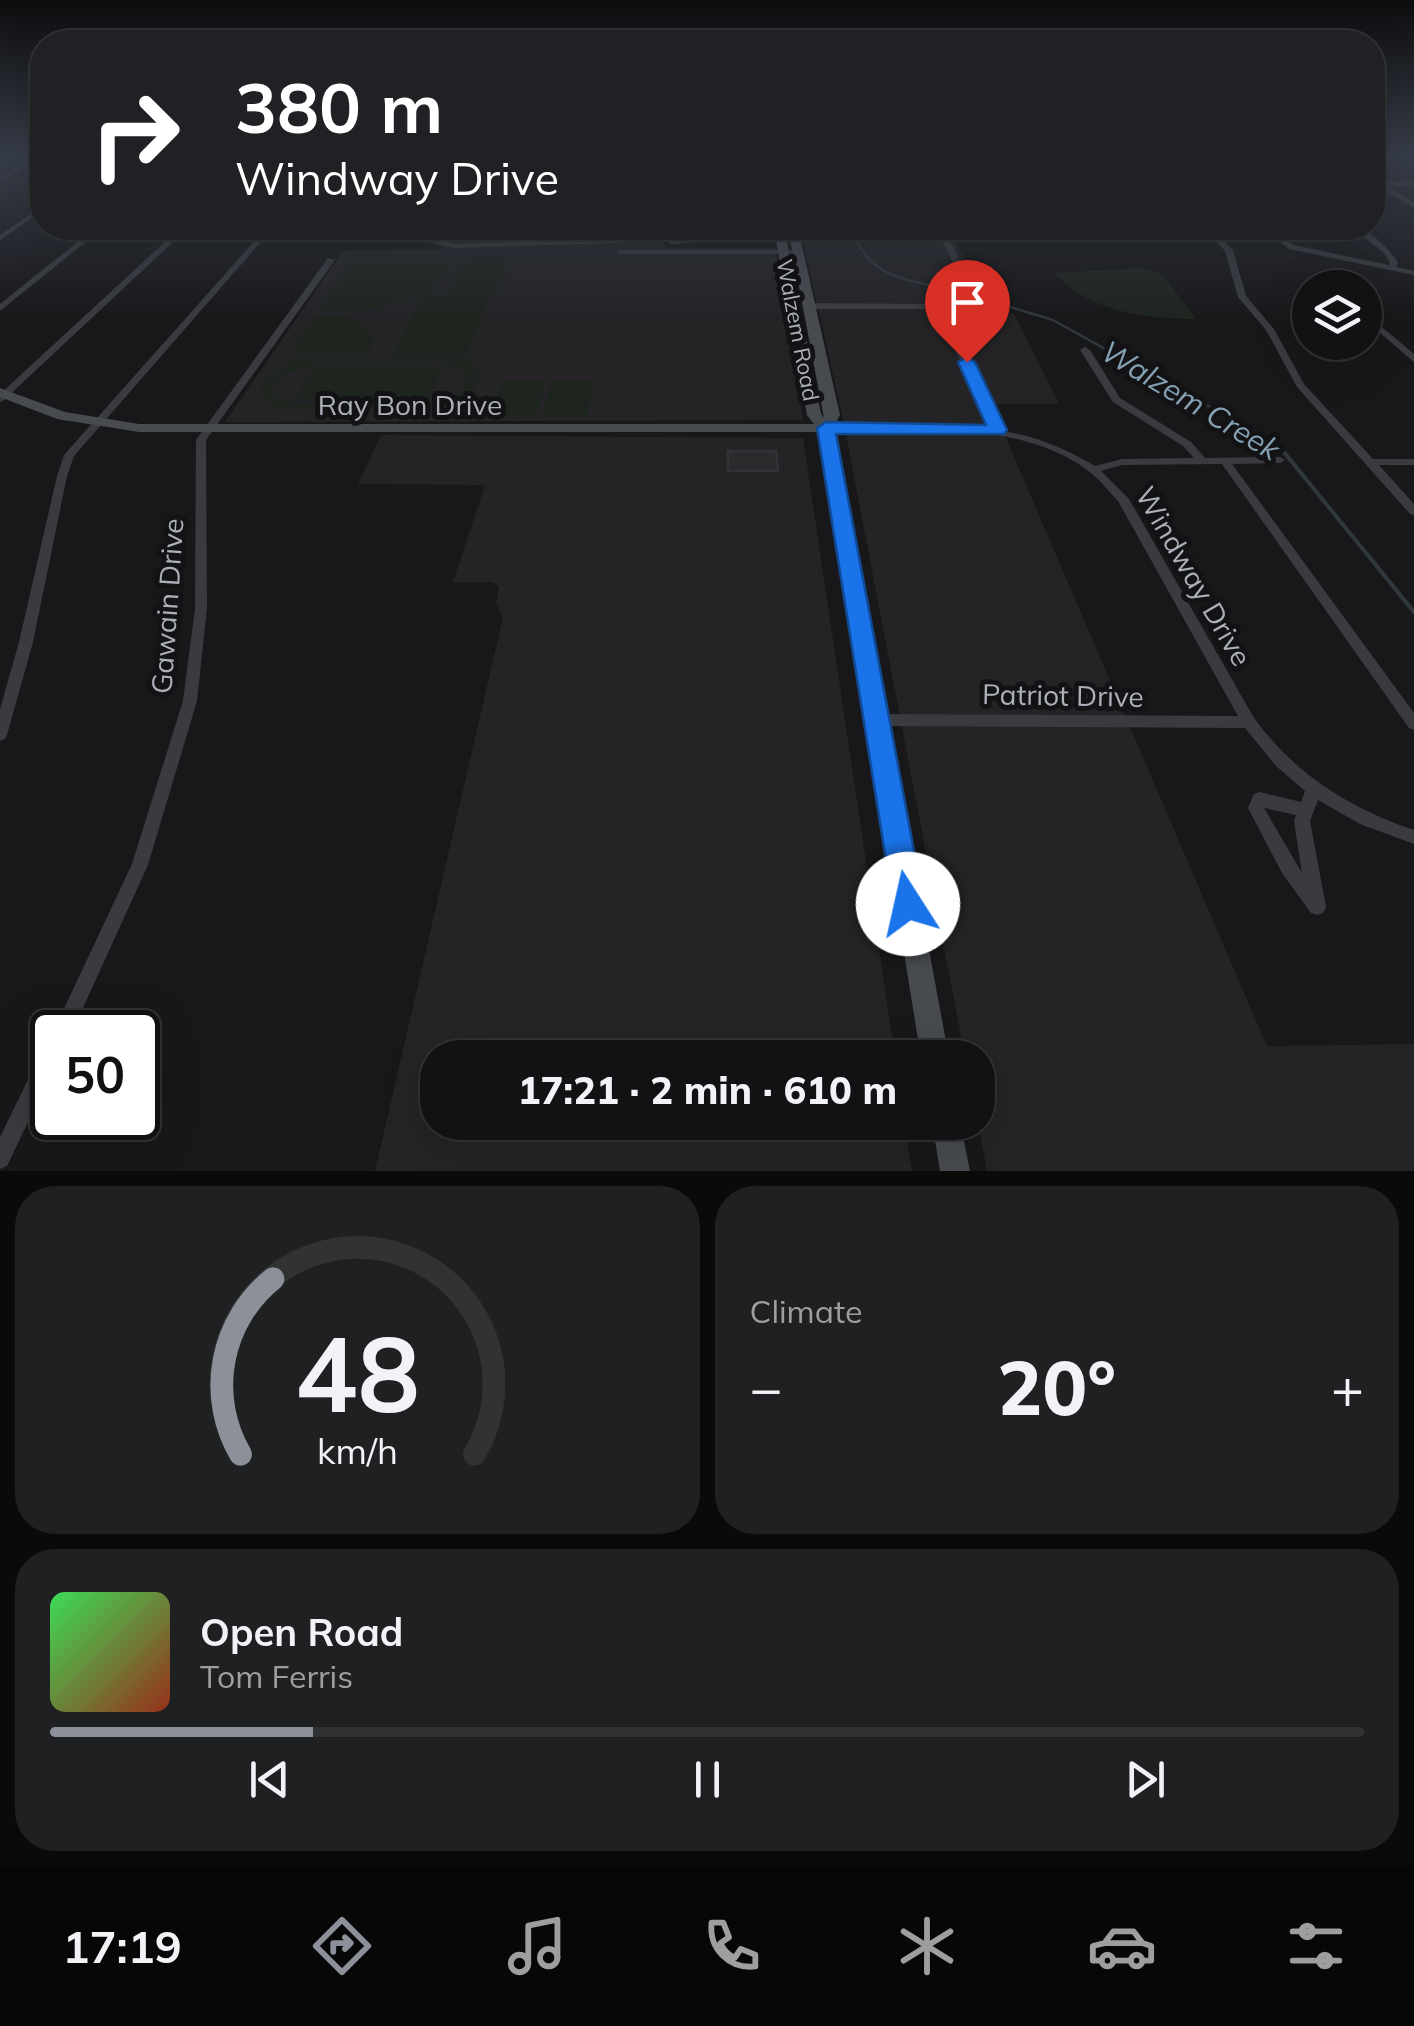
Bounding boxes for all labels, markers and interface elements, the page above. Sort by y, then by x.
text: 380 m [235,63,443,151]
icon: right [70,70,200,200]
text: Windway Drive [235,150,559,206]
street label: Walzem Road [771,257,825,403]
pin [925,260,1010,363]
map controls [1292,270,1382,360]
button: layers [1292,270,1382,360]
icon: arrive [940,275,995,330]
water label: Walzem Creek [1095,332,1289,469]
street label: Ray Bon Drive [318,387,502,422]
street label: Windway Drive [1128,480,1260,672]
street label: Gawain Drive [143,517,191,695]
street label: Patriot Drive [982,676,1144,714]
position arrow [856,852,960,956]
speed limit sign: 50 [30,1010,160,1140]
text: 17:21 · 2 min · 610 m [518,1066,897,1114]
text: Climate [750,1291,862,1331]
text: 48 [295,1307,420,1438]
text: 20° [997,1340,1116,1434]
text: − [750,1353,783,1422]
text: + [1331,1353,1364,1422]
text: km/h [317,1428,398,1473]
text: Open Road [200,1608,403,1656]
text: Tom Ferris [200,1656,353,1696]
icon: previous [242,1752,297,1807]
icon: pause [680,1752,735,1807]
icon: next [1118,1752,1173,1807]
icon: directions [307,1911,377,1981]
icon: music [502,1911,572,1981]
icon: phone [697,1911,767,1981]
icon: climate [892,1911,962,1981]
icon: car [1087,1911,1157,1981]
icon: filters [1281,1911,1351,1981]
text: 17:19 [62,1918,182,1974]

